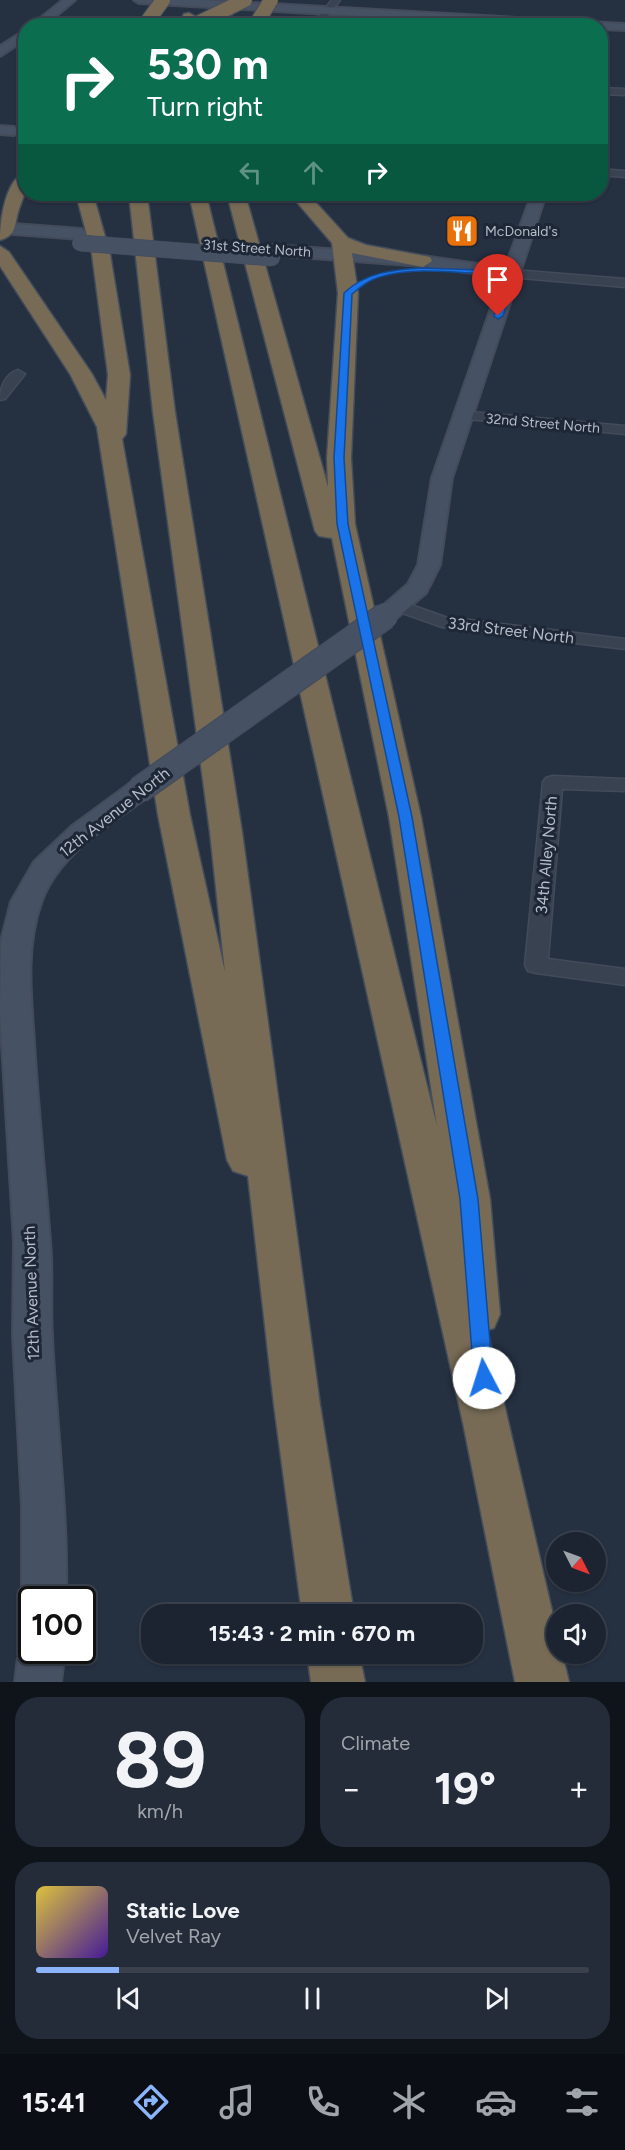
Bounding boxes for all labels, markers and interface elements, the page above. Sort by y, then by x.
text: 530 m [147,39,269,90]
icon: right [48,42,126,120]
text: Turn right [147,90,263,123]
icon: left [234,156,267,189]
icon: ahead [297,156,330,189]
icon: right [360,156,393,189]
restaurant icon: McDonald's [444,213,480,249]
place label: McDonald's [485,223,558,240]
street label: 31st Street North [202,236,312,261]
pin [472,254,523,316]
icon: arrive [481,263,514,296]
street label: 32nd Street North [485,410,601,437]
street label: 33rd Street North [447,613,575,648]
street label: 12th Avenue North [55,763,173,861]
street label: 34th Alley North [532,795,561,915]
street label: 12th Avenue North [20,1225,43,1361]
position arrow [452,1346,516,1410]
north arrow [546,1532,606,1592]
map controls [546,1532,606,1664]
speed limit sign: 100 [18,1586,96,1664]
button: sound [546,1604,606,1664]
text: 15:43 · 2 min · 670 m [209,1620,415,1647]
text: 89 [114,1713,206,1807]
text: Climate [341,1731,410,1755]
text: 19° [434,1761,496,1815]
text: − [341,1769,362,1808]
text: + [568,1769,589,1808]
text: km/h [137,1799,183,1823]
text: Static Love [126,1897,240,1924]
text: Velvet Ray [126,1924,221,1948]
icon: previous [112,1982,145,2015]
icon: pause [296,1982,329,2015]
icon: next [480,1982,513,2015]
icon: directions [130,2081,172,2123]
icon: music [216,2081,258,2123]
icon: phone [302,2081,344,2123]
icon: climate [388,2081,430,2123]
icon: car [475,2081,517,2123]
icon: filters [561,2081,603,2123]
text: 15:41 [22,2086,86,2119]

